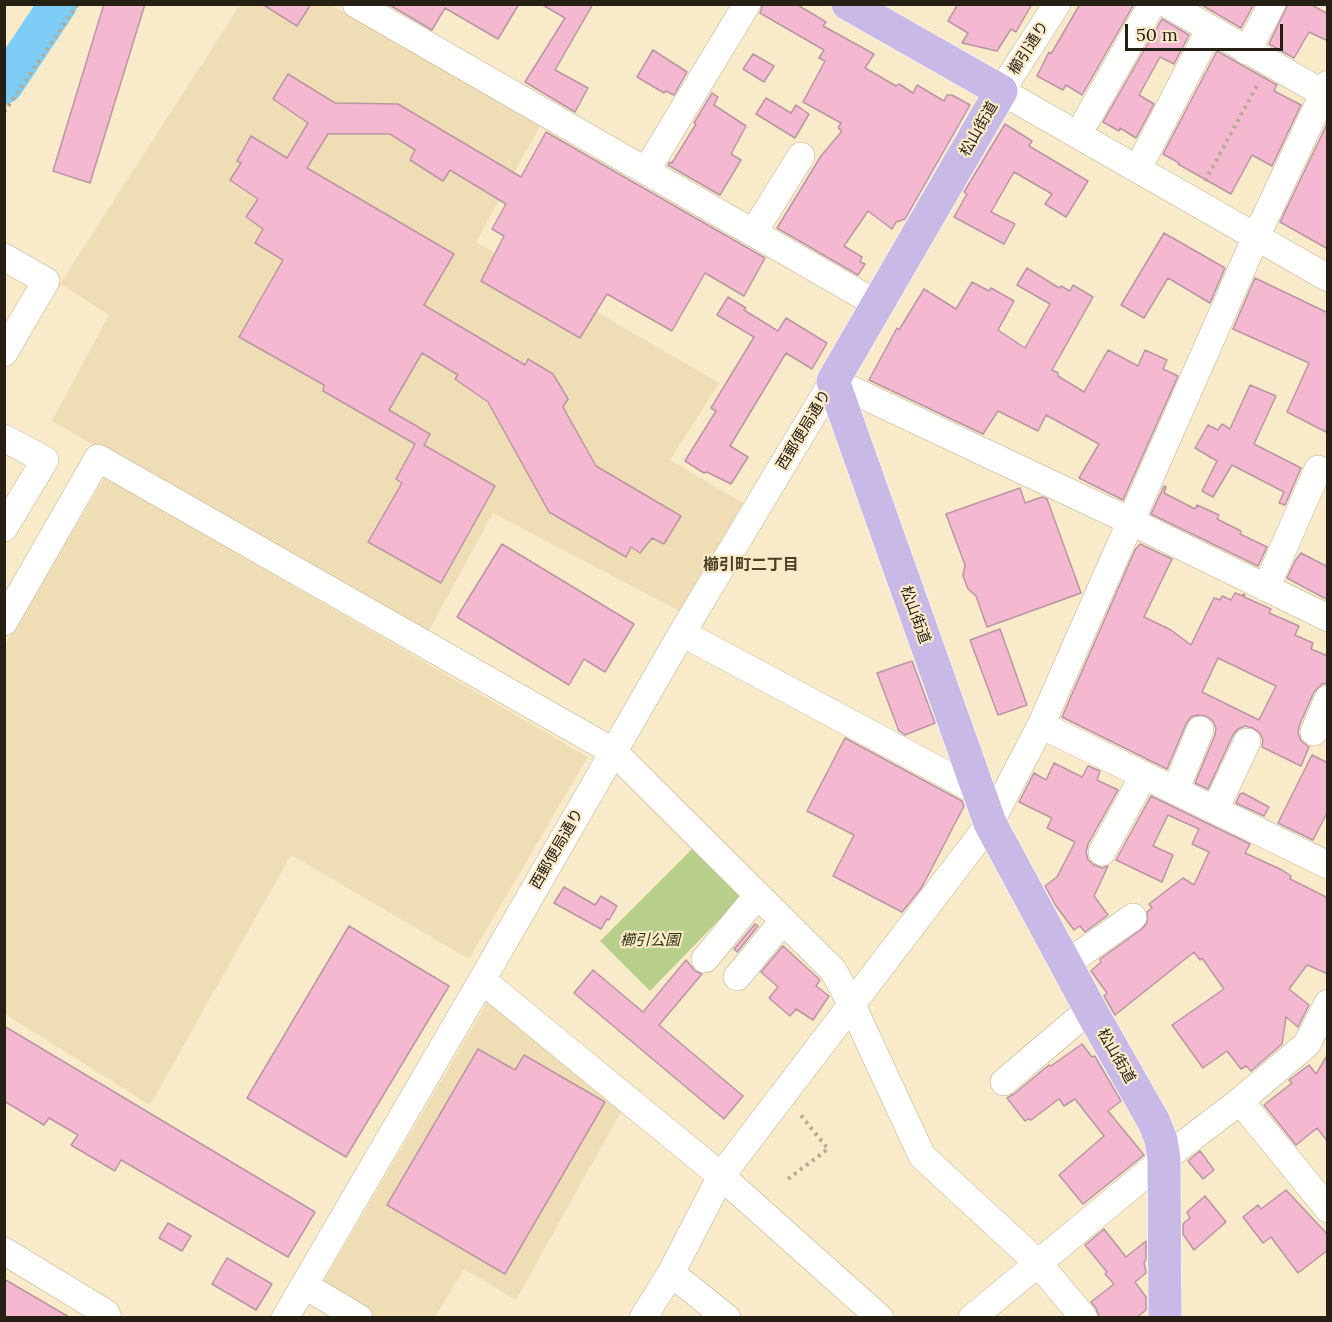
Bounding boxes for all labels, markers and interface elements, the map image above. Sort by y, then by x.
scale bar [1128,12,1286,50]
street label: 櫛引通り [1005,18,1053,78]
text: 50 m [1136,23,1178,46]
street label: 松山街道 [956,99,1002,159]
street label: 西郵便局通り [773,387,835,473]
district label: 櫛引町二丁目 [703,555,799,575]
street label: 松山街道 [896,584,934,646]
street label: 西郵便局通り [527,806,587,892]
park label: 櫛引公園 [620,932,680,950]
street label: 松山街道 [1093,1026,1139,1086]

